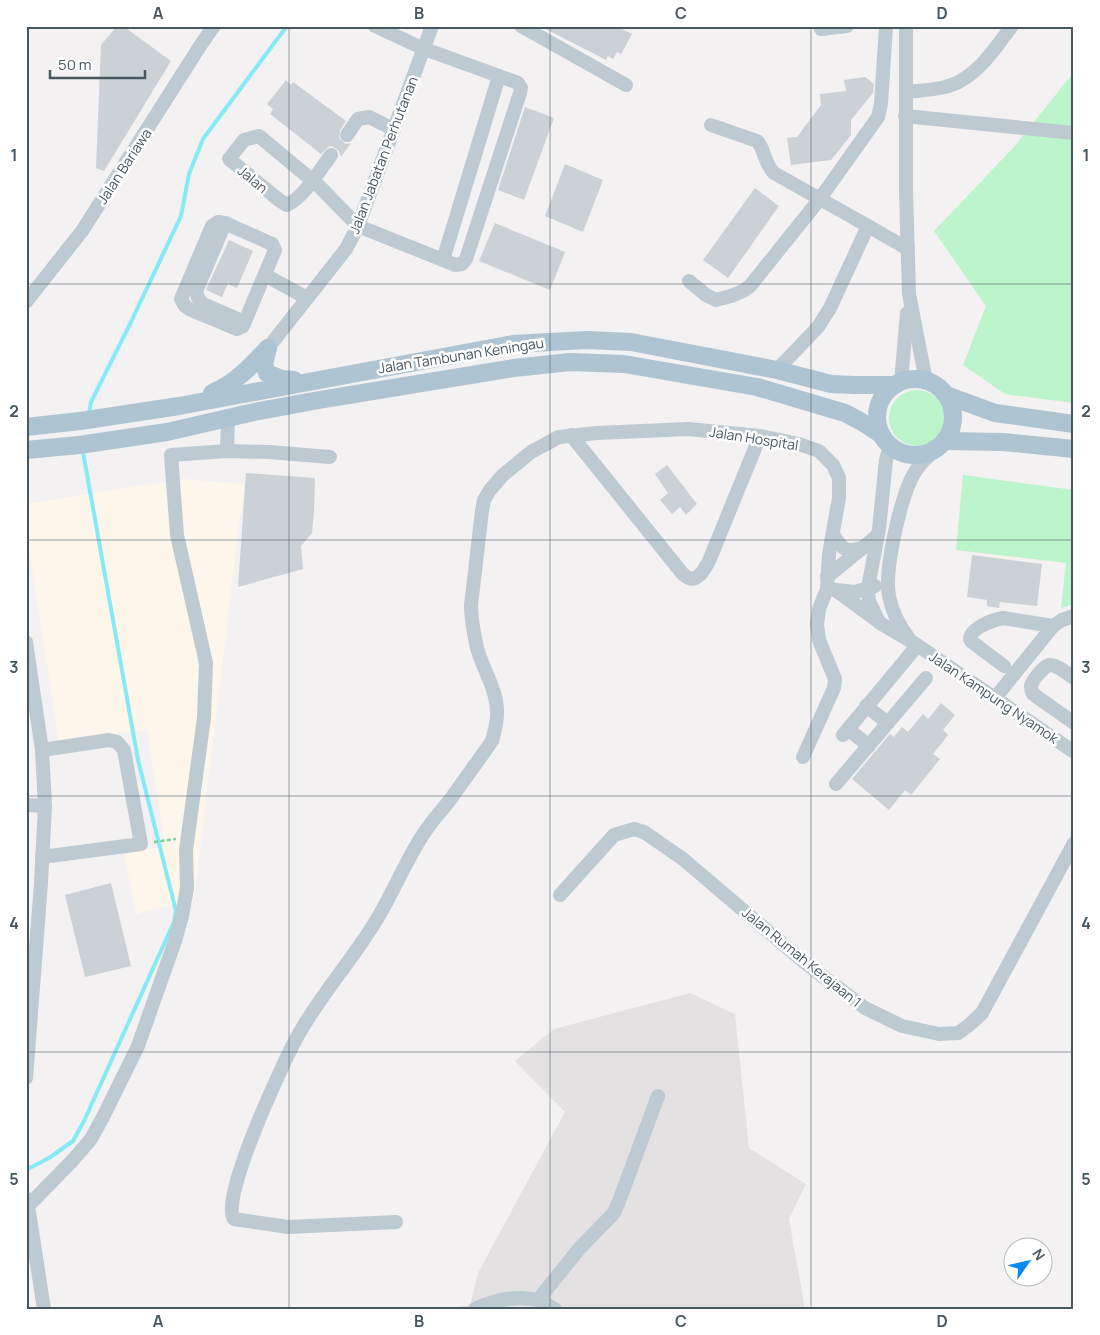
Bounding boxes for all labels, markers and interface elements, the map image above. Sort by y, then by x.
text: A [153,2,164,24]
text: B [414,2,424,24]
text: C [675,2,687,24]
text: D [936,2,948,24]
scale bar [50,48,145,80]
text: 50 m [58,54,92,75]
street label: Jalan Jabatan Perhutanan [344,73,422,237]
street label: Jalan Bariawa [92,124,156,208]
text: 1 [10,144,18,166]
text: 1 [1082,144,1090,166]
street label: Jalan [234,161,272,197]
street label: Jalan Tambunan Keningau [377,333,545,377]
text: 2 [9,400,19,422]
text: 2 [1081,400,1091,422]
street label: Jalan Hospital [708,422,800,454]
street label: Jalan Kampung Nyamok [926,647,1063,748]
text: 3 [9,656,19,678]
text: 3 [1081,656,1091,678]
street label: Jalan Rumah Kerajaan 1 [738,903,866,1011]
text: 4 [9,912,19,934]
text: 4 [1081,912,1091,934]
text: 5 [9,1168,19,1190]
text: 5 [1081,1168,1091,1190]
north arrow [1002,1238,1052,1288]
text: N [1029,1245,1050,1264]
text: A [153,1310,164,1332]
text: B [414,1310,424,1332]
text: C [675,1310,687,1332]
text: D [936,1310,948,1332]

